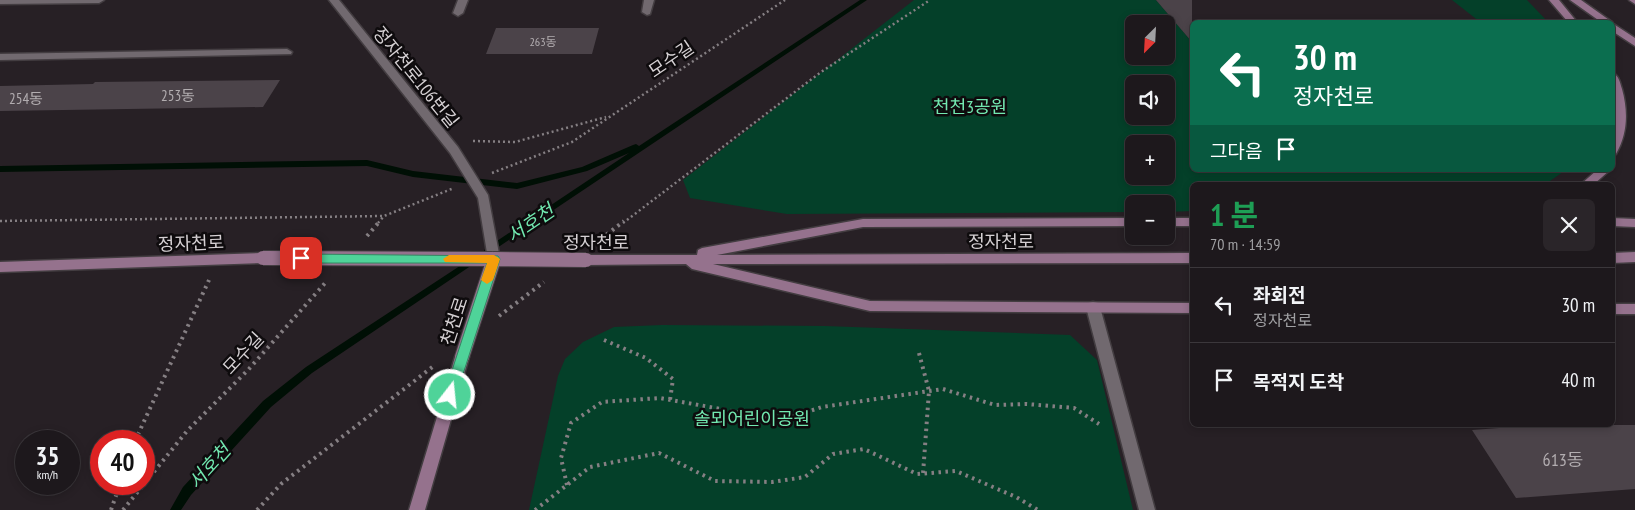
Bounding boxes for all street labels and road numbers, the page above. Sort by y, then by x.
street label: 정자천로106번길 [368,22,464,132]
street label: 모수길 [644,36,698,82]
street label: 정자천로 [157,230,225,256]
street label: 정자천로 [968,230,1034,253]
street label: 정자천로 [563,231,629,254]
street label: 천천로 [435,294,473,348]
street label: 모수길 [218,327,268,379]

